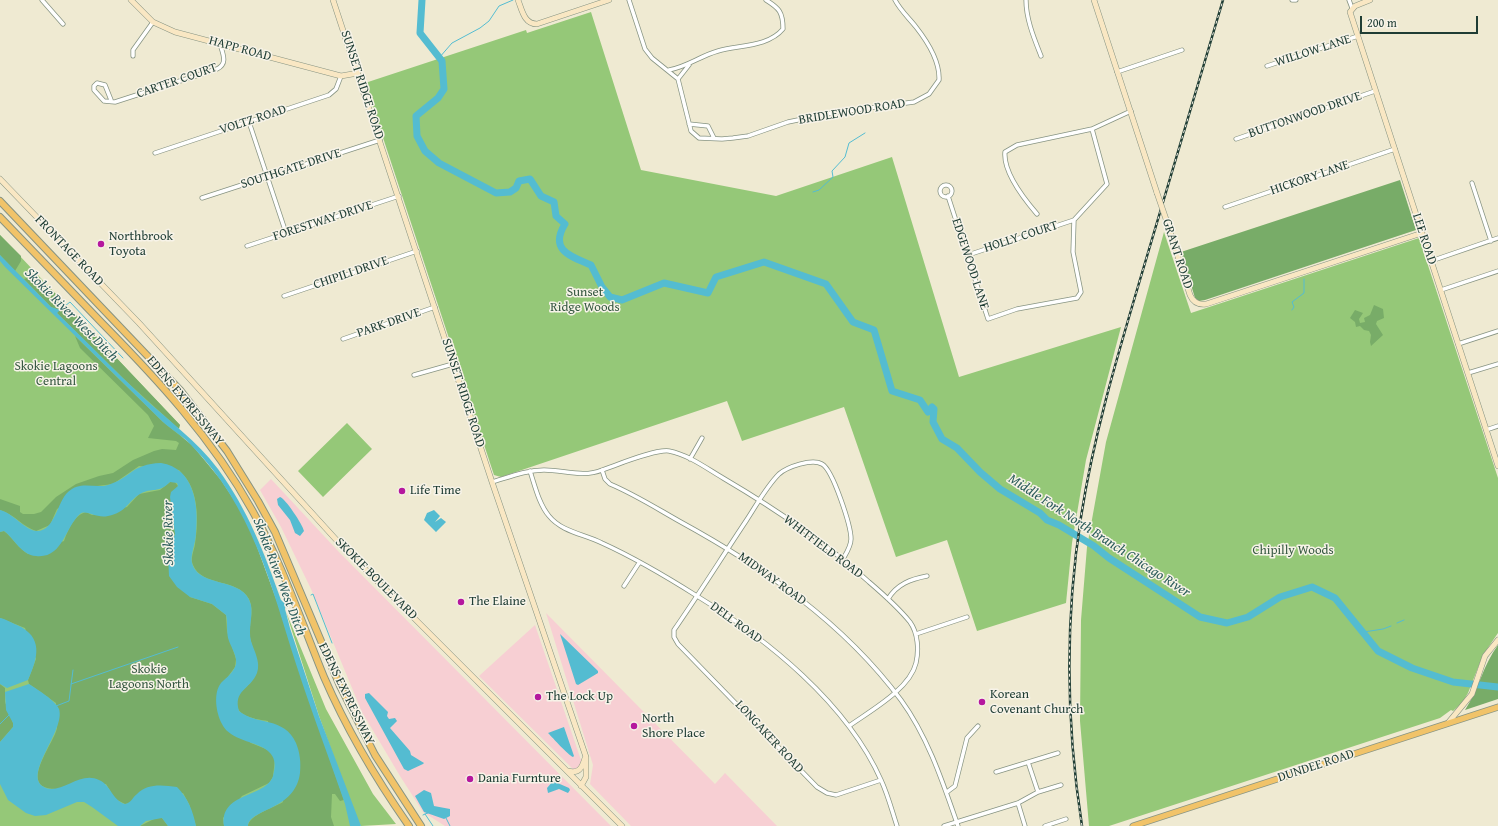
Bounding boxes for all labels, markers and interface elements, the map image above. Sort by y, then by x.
scale bar [1362,8,1480,34]
text: 200 m [1367,14,1397,31]
street label: SUNSET RIDGE ROAD [337,28,387,142]
street label: WILLOW LANE [1273,31,1353,71]
street label: HAPP ROAD [207,33,273,65]
street label: CARTER COURT [135,60,219,102]
street label: BUTTONWOOD DRIVE [1246,88,1364,142]
street label: BRIDLEWOOD ROAD [798,96,906,128]
street label: VOLTZ ROAD [218,102,288,138]
street label: SOUTHGATE DRIVE [239,145,343,193]
street label: HICKORY LANE [1269,157,1351,199]
street label: FORESTWAY DRIVE [271,198,375,244]
street label: LEE ROAD [1408,211,1440,267]
street label: FRONTAGE ROAD [31,212,107,290]
street label: EDGEWOOD LANE [948,216,992,312]
street label: GRANT ROAD [1158,217,1196,291]
street label: HOLLY COURT [982,218,1060,256]
place label: Northbrook Toyota [109,229,173,260]
marker: Northbrook Toyota [96,239,106,249]
street label: CHIPILI DRIVE [311,253,391,293]
water label: Skokie River West Ditch [21,265,121,365]
park label: Sunset Ridge Woods [550,285,620,316]
street label: PARK DRIVE [355,305,423,341]
street label: SUNSET RIDGE ROAD [438,336,488,450]
street label: EDENS EXPRESSWAY [143,353,227,449]
park label: Skokie Lagoons Central [14,359,98,390]
water label: Middle Fork North Branch Chicago River [1005,471,1193,601]
place label: Life Time [410,483,461,499]
marker: Life Time [397,486,407,496]
water label: Skokie River [160,500,178,566]
street label: WHITFIELD ROAD [780,512,866,582]
water label: Skokie River West Ditch [249,516,309,638]
street label: SKOKIE BOULEVARD [332,535,420,623]
park label: Chipilly Woods [1252,543,1334,559]
street label: MIDWAY ROAD [735,549,809,609]
place label: The Elaine [469,594,526,610]
marker: The Elaine [456,597,466,607]
street label: DELL ROAD [707,599,765,647]
street label: EDENS EXPRESSWAY [315,640,377,748]
park label: Skokie Lagoons North [109,662,189,693]
place label: Korean Covenant Church [990,687,1083,718]
place label: The Lock Up [546,689,613,705]
marker: The Lock Up [533,692,543,702]
street label: LONGAKER ROAD [731,697,807,777]
marker: Korean Covenant Church [977,697,987,707]
place label: North Shore Place [642,711,705,742]
marker: North Shore Place [629,721,639,731]
street label: DUNDEE ROAD [1276,746,1356,786]
place label: Dania Furnture [478,771,561,787]
marker: Dania Furnture [465,774,475,784]

